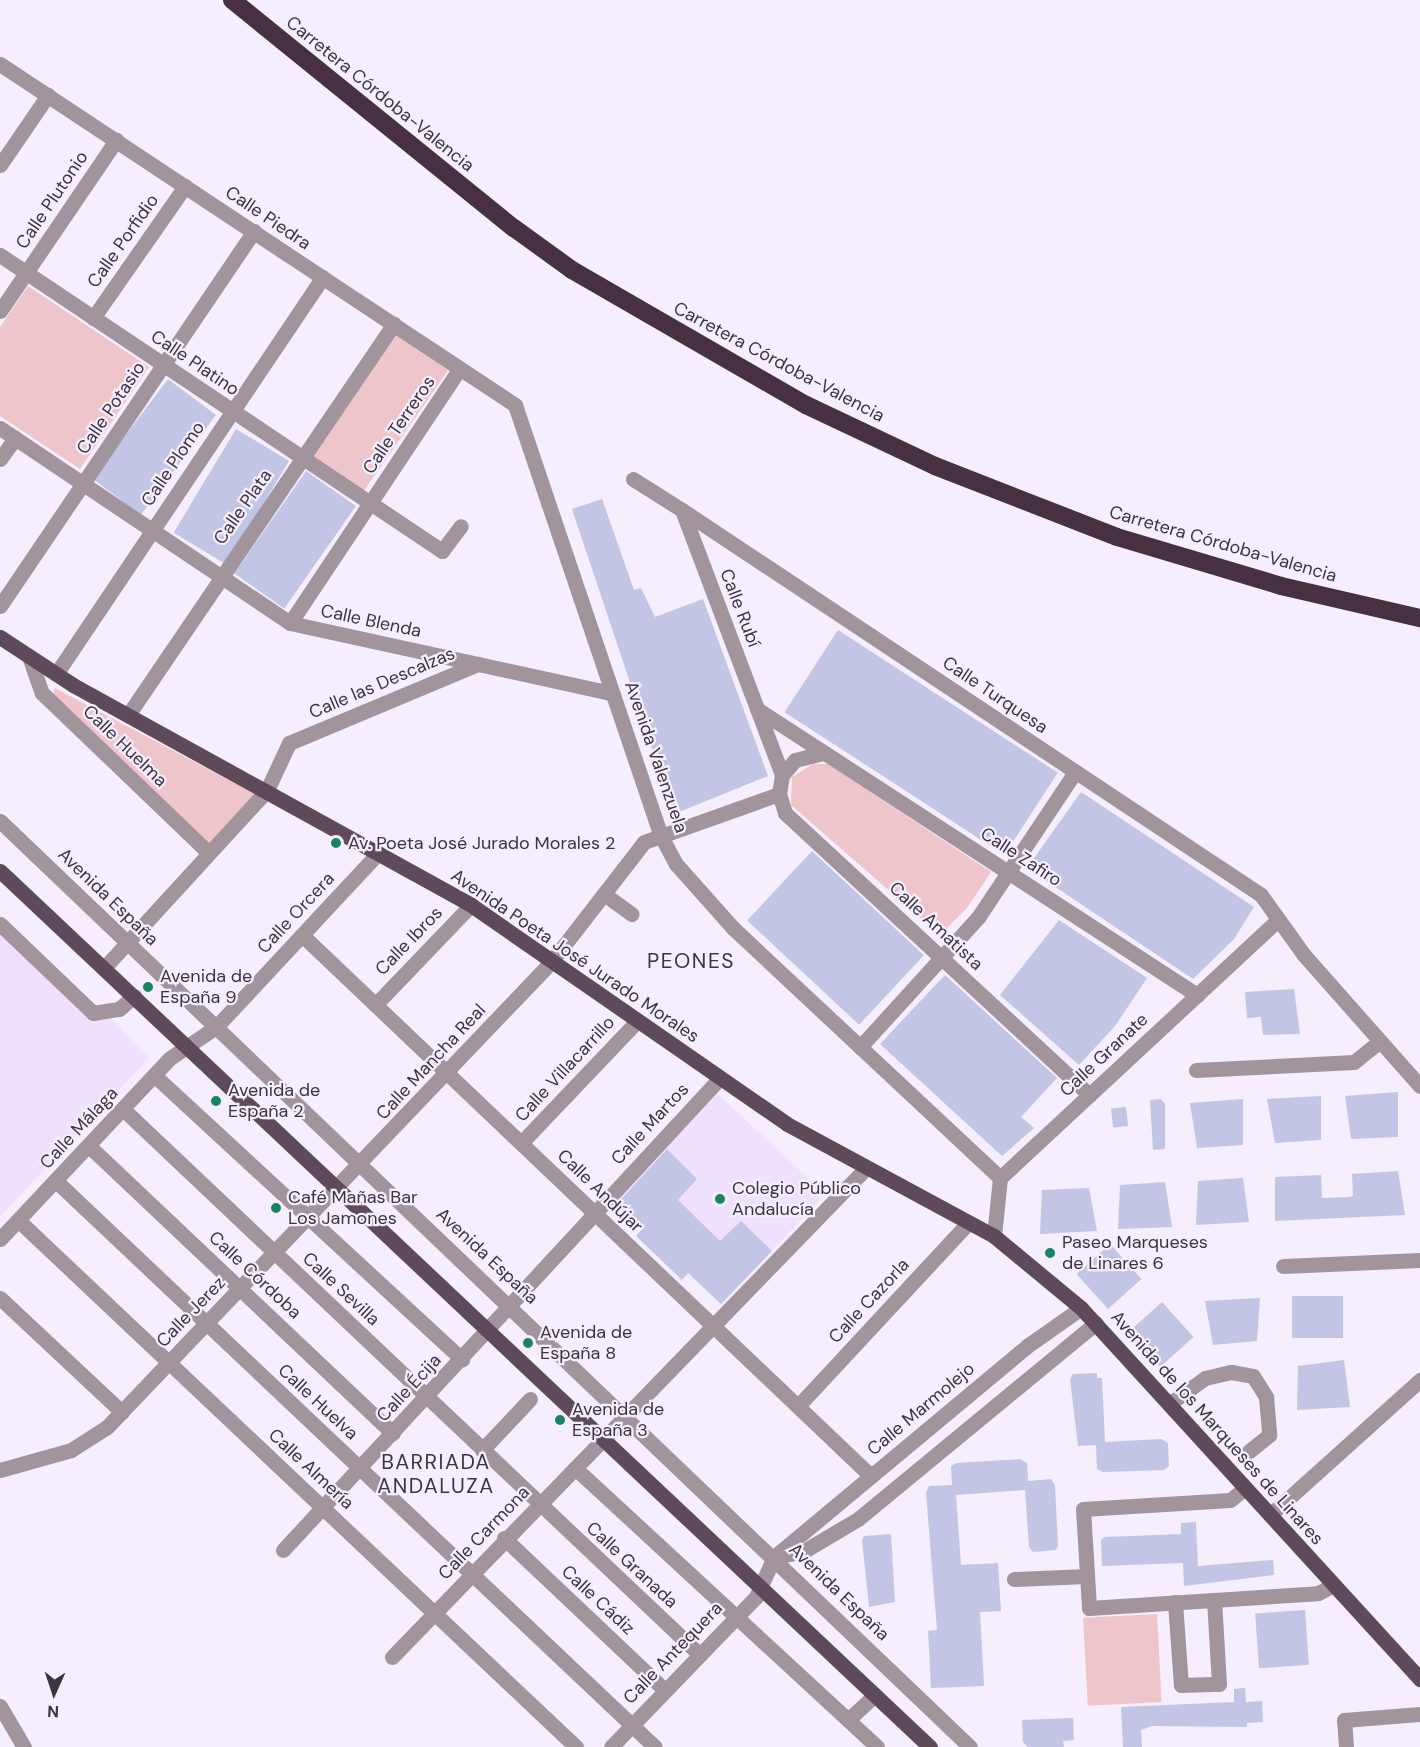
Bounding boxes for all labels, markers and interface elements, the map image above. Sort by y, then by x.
street label: Carretera Córdoba-Valencia [282,11,478,177]
street label: Calle Plutonio [11,147,93,253]
street label: Calle Piedra [221,182,315,254]
street label: Calle Porfidio [83,190,163,292]
street label: Carretera Córdoba-Valencia [670,297,888,427]
street label: Calle Platino [147,325,243,401]
street label: Calle Potasio [72,358,150,458]
street label: Calle Terreros [358,372,440,478]
street label: Calle Plomo [137,418,209,510]
street label: Calle Plata [209,465,277,549]
street label: Carretera Córdoba-Valencia [1107,501,1339,587]
street label: Calle Rubí [715,566,765,650]
street label: Calle Blenda [319,600,423,642]
street label: Calle las Descalzas [306,643,458,723]
street label: Calle Turquesa [938,652,1052,738]
street label: Avenida Valenzuela [620,678,692,836]
street label: Calle Huelma [79,701,171,791]
street label: Calle Zafiro [976,823,1066,891]
place label: Av. Poeta José Jurado Morales 2 [348,832,615,854]
marker: Av. Poeta José Jurado Morales 2 [329,836,343,850]
street label: Avenida España [53,844,163,950]
street label: Avenida Poeta José Jurado Morales [447,865,703,1047]
street label: Calle Orcera [253,868,339,958]
street label: Calle Amatista [885,877,987,975]
street label: Calle Ibros [371,902,447,980]
district label: PEONES [647,948,735,974]
place label: Avenida de España 9 [160,966,252,1008]
marker: Avenida de España 9 [141,980,155,994]
street label: Calle Mancha Real [372,1000,490,1124]
street label: Calle Granate [1055,1009,1153,1101]
street label: Calle Villacarrillo [511,1012,619,1126]
street label: Calle Martos [607,1079,693,1169]
place label: Avenida de España 2 [228,1080,320,1122]
street label: Calle Málaga [36,1082,122,1174]
marker: Avenida de España 2 [209,1094,223,1108]
street label: Calle Andújar [553,1145,647,1237]
place label: Colegio Público Andalucía [732,1178,861,1220]
place label: Café Mañas Bar Los Jamones [288,1187,418,1230]
marker: Colegio Público Andalucía [713,1192,727,1206]
marker: Café Mañas Bar Los Jamones [269,1201,283,1215]
street label: Avenida España [432,1203,542,1309]
street label: Calle Córdoba [204,1227,306,1323]
place label: Paseo Marqueses de Linares 6 [1062,1232,1208,1274]
marker: Paseo Marqueses de Linares 6 [1043,1246,1057,1260]
street label: Calle Sevilla [298,1248,384,1330]
street label: Calle Cazorla [824,1254,914,1348]
street label: Calle Jerez [152,1272,230,1352]
street label: Avenida de los Marqueses de Linares [1106,1306,1328,1550]
place label: Avenida de España 8 [540,1322,632,1364]
marker: Avenida de España 8 [521,1336,535,1350]
street label: Calle Écija [372,1350,446,1426]
street label: Calle Marmolejo [863,1358,979,1460]
street label: Calle Huelva [274,1360,362,1444]
place label: Avenida de España 3 [572,1399,664,1442]
marker: Avenida de España 3 [553,1413,567,1427]
street label: Calle Almería [264,1424,358,1514]
district label: BARRIADA ANDALUZA [377,1449,495,1499]
street label: Calle Carmona [434,1482,534,1584]
street label: Calle Granada [582,1517,682,1613]
street label: Avenida España [784,1539,894,1645]
street label: Calle Cádiz [557,1561,639,1639]
street label: Calle Antequera [619,1598,727,1708]
north arrow [24,1663,84,1723]
text: N [47,1701,59,1722]

